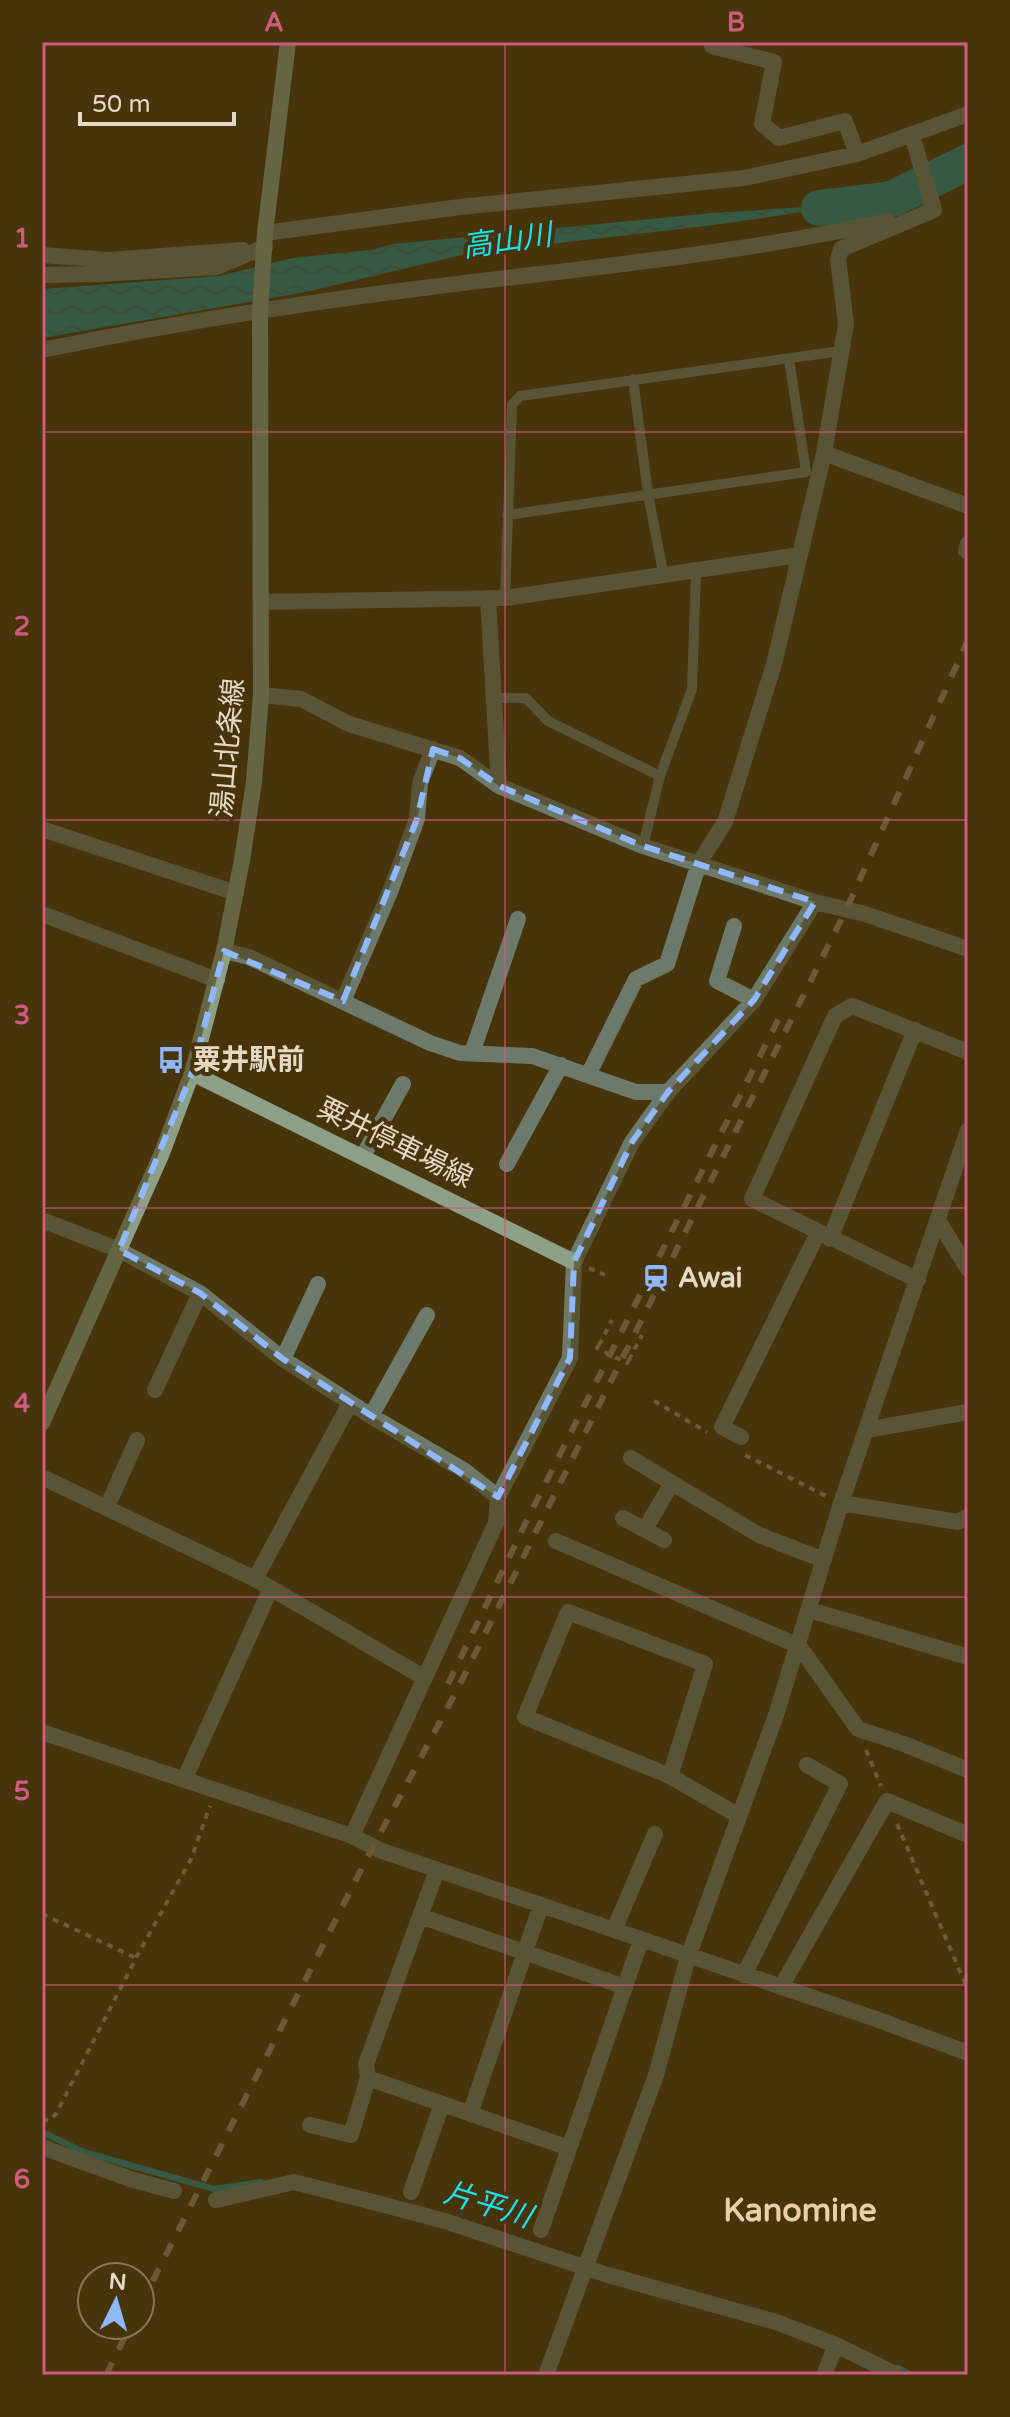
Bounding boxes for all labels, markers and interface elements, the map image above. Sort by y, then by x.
text: A [264,7,284,38]
text: B [727,7,745,38]
scale bar [80,76,234,126]
text: 50 m [92,90,150,119]
water label: 高山川 [460,216,557,266]
text: 1 [14,223,30,254]
text: 2 [14,611,30,642]
street label: 湯山北条線 [205,677,251,819]
text: 3 [14,1000,30,1031]
place label: 粟井駅前 [193,1043,305,1077]
bus stop icon: 粟井駅前 [156,1045,186,1075]
street label: 粟井停車場線 [312,1091,478,1195]
place label: Awai [678,1261,743,1295]
station icon: Awai [641,1263,671,1293]
text: 4 [14,1388,30,1419]
text: 5 [14,1776,30,1807]
text: 6 [14,2164,30,2195]
water label: 片平川 [440,2174,539,2237]
district label: Kanomine [723,2192,877,2230]
north arrow [76,2261,156,2341]
text: N [108,2268,128,2296]

